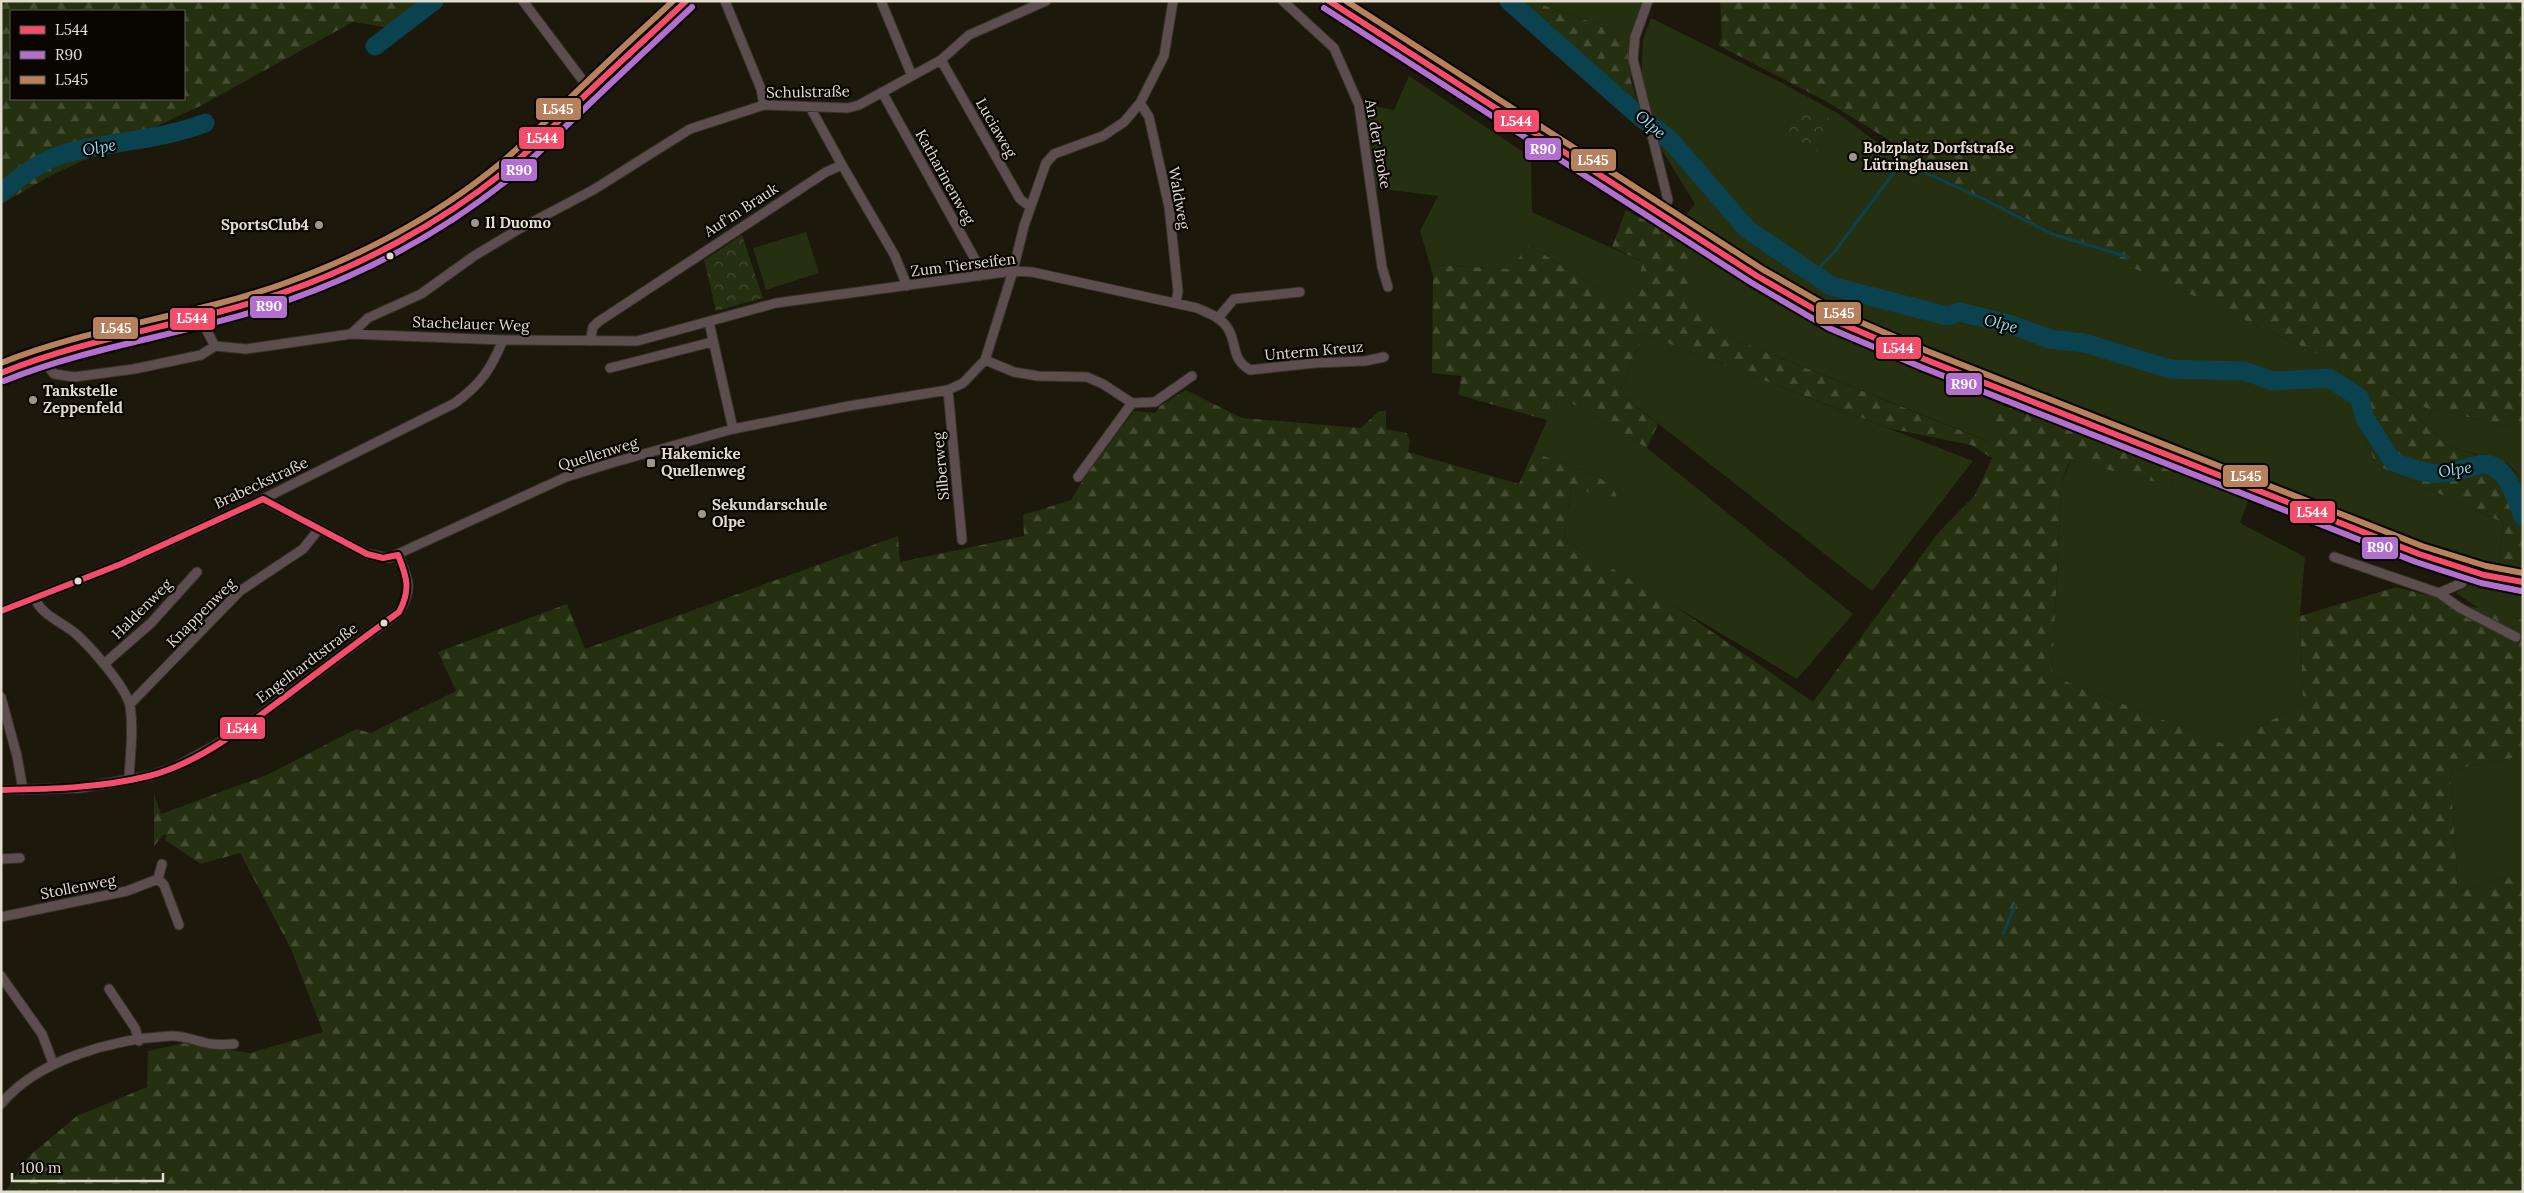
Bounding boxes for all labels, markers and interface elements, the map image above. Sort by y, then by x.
legend [10,10,185,100]
text: L544 [55,20,88,39]
text: R90 [55,45,82,64]
text: L545 [55,70,88,89]
street label: Schulstraße [766,81,850,102]
street label: Luciaweg [972,95,1021,162]
line badge: L545 [535,97,582,121]
street label: An der Broke [1361,97,1396,190]
text: L545 [542,100,574,118]
water label: Olpe [1632,105,1671,143]
line badge: L544 [1493,109,1540,133]
text: L544 [1500,112,1532,130]
line badge: L544 [518,126,565,150]
street label: Katharinenweg [912,126,980,228]
text: L544 [526,129,558,147]
water label: Olpe [81,134,118,160]
line badge: R90 [1524,137,1562,161]
place label: Bolzplatz Dorfstraße Lütringhausen [1863,138,2014,174]
text: R90 [1530,140,1556,158]
line badge: L545 [1570,148,1617,172]
text: L545 [1577,151,1609,169]
marker: Bolzplatz Dorfstraße Lütringhausen [1847,151,1859,163]
line badge: R90 [500,158,538,182]
text: R90 [506,161,532,179]
street label: Waldweg [1165,165,1194,231]
street label: Auf'm Brauk [699,179,781,241]
place label: Il Duomo [485,213,551,232]
place label: SportsClub4 [221,215,309,234]
marker: Il Duomo [469,217,481,229]
marker: SportsClub4 [313,219,325,231]
street label: Zum Tierseifen [909,249,1016,280]
unlabelled marker [385,251,395,261]
line badge: R90 [249,295,288,319]
text: R90 [256,297,282,315]
line badge: L545 [1815,301,1862,325]
text: L545 [1823,304,1855,322]
line badge: L544 [169,307,216,331]
text: L544 [176,309,208,327]
water label: Olpe [1982,309,2020,337]
street label: Stachelauer Weg [412,312,531,335]
line badge: L545 [92,316,139,340]
text: L545 [100,319,132,337]
line badge: L544 [1875,336,1922,360]
street label: Unterm Kreuz [1264,337,1364,364]
text: L544 [1882,339,1914,357]
line badge: R90 [1945,372,1983,396]
text: R90 [1951,375,1977,393]
place label: Tankstelle Zeppenfeld [43,381,123,417]
marker: Tankstelle Zeppenfeld [27,394,39,406]
street label: Silberweg [928,430,953,501]
street label: Quellenweg [556,432,641,475]
place label: Hakemicke Quellenweg [661,444,746,480]
street label: Brabeckstraße [211,453,311,513]
water label: Olpe [2437,456,2474,482]
marker: Hakemicke Quellenweg [645,457,657,469]
line badge: L545 [2222,464,2269,488]
text: L545 [2230,467,2262,485]
place label: Sekundarschule Olpe [712,495,827,531]
line badge: L544 [2289,500,2336,524]
text: L544 [2296,503,2328,521]
marker: Sekundarschule Olpe [696,508,708,520]
line badge: R90 [2361,536,2399,560]
text: R90 [2367,538,2393,556]
street label: Haldenweg [107,574,176,643]
street label: Knappenweg [162,574,240,651]
unlabelled marker [73,576,83,586]
street label: Engelhardtstraße [252,618,361,707]
unlabelled marker [379,618,389,628]
line badge: L544 [219,716,266,740]
text: L544 [226,719,258,737]
street label: Stollenweg [39,870,118,903]
scale bar [12,1150,164,1182]
text: 100 m [20,1158,61,1177]

